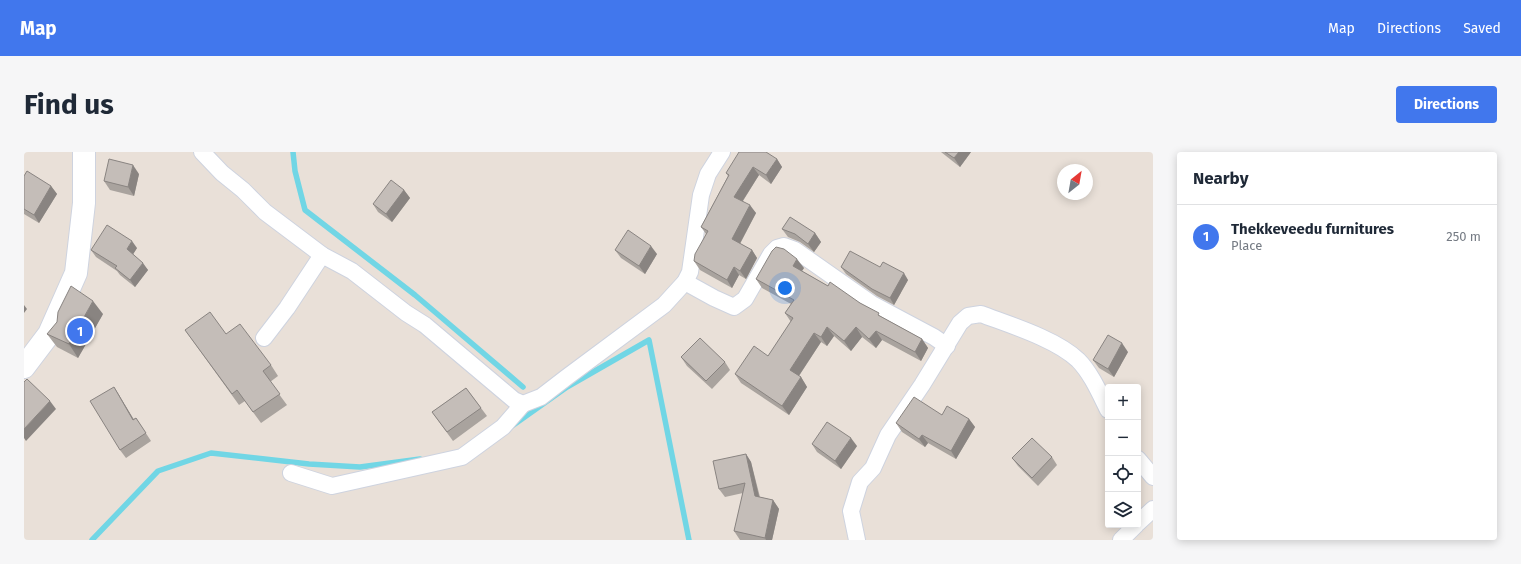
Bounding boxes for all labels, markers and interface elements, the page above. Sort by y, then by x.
text: Map [20,17,57,40]
text: Map [1328,20,1355,37]
text: Directions [1377,20,1441,37]
text: Saved [1463,20,1501,37]
button: Directions [1396,86,1497,123]
text: Find us [24,88,114,121]
north arrow [1057,164,1093,200]
text: Nearby [1193,168,1248,189]
text: Thekkeveedu furnitures [1231,220,1394,238]
text: 1 [1203,229,1209,244]
text: 250 m [1446,229,1481,244]
text: Place [1231,238,1262,253]
your location [775,278,795,298]
pin: 1 [67,316,93,346]
map controls [1105,384,1141,528]
button: + [1105,384,1141,420]
button: − [1105,420,1141,456]
button: locate [1105,456,1141,492]
button: layers [1105,492,1141,528]

